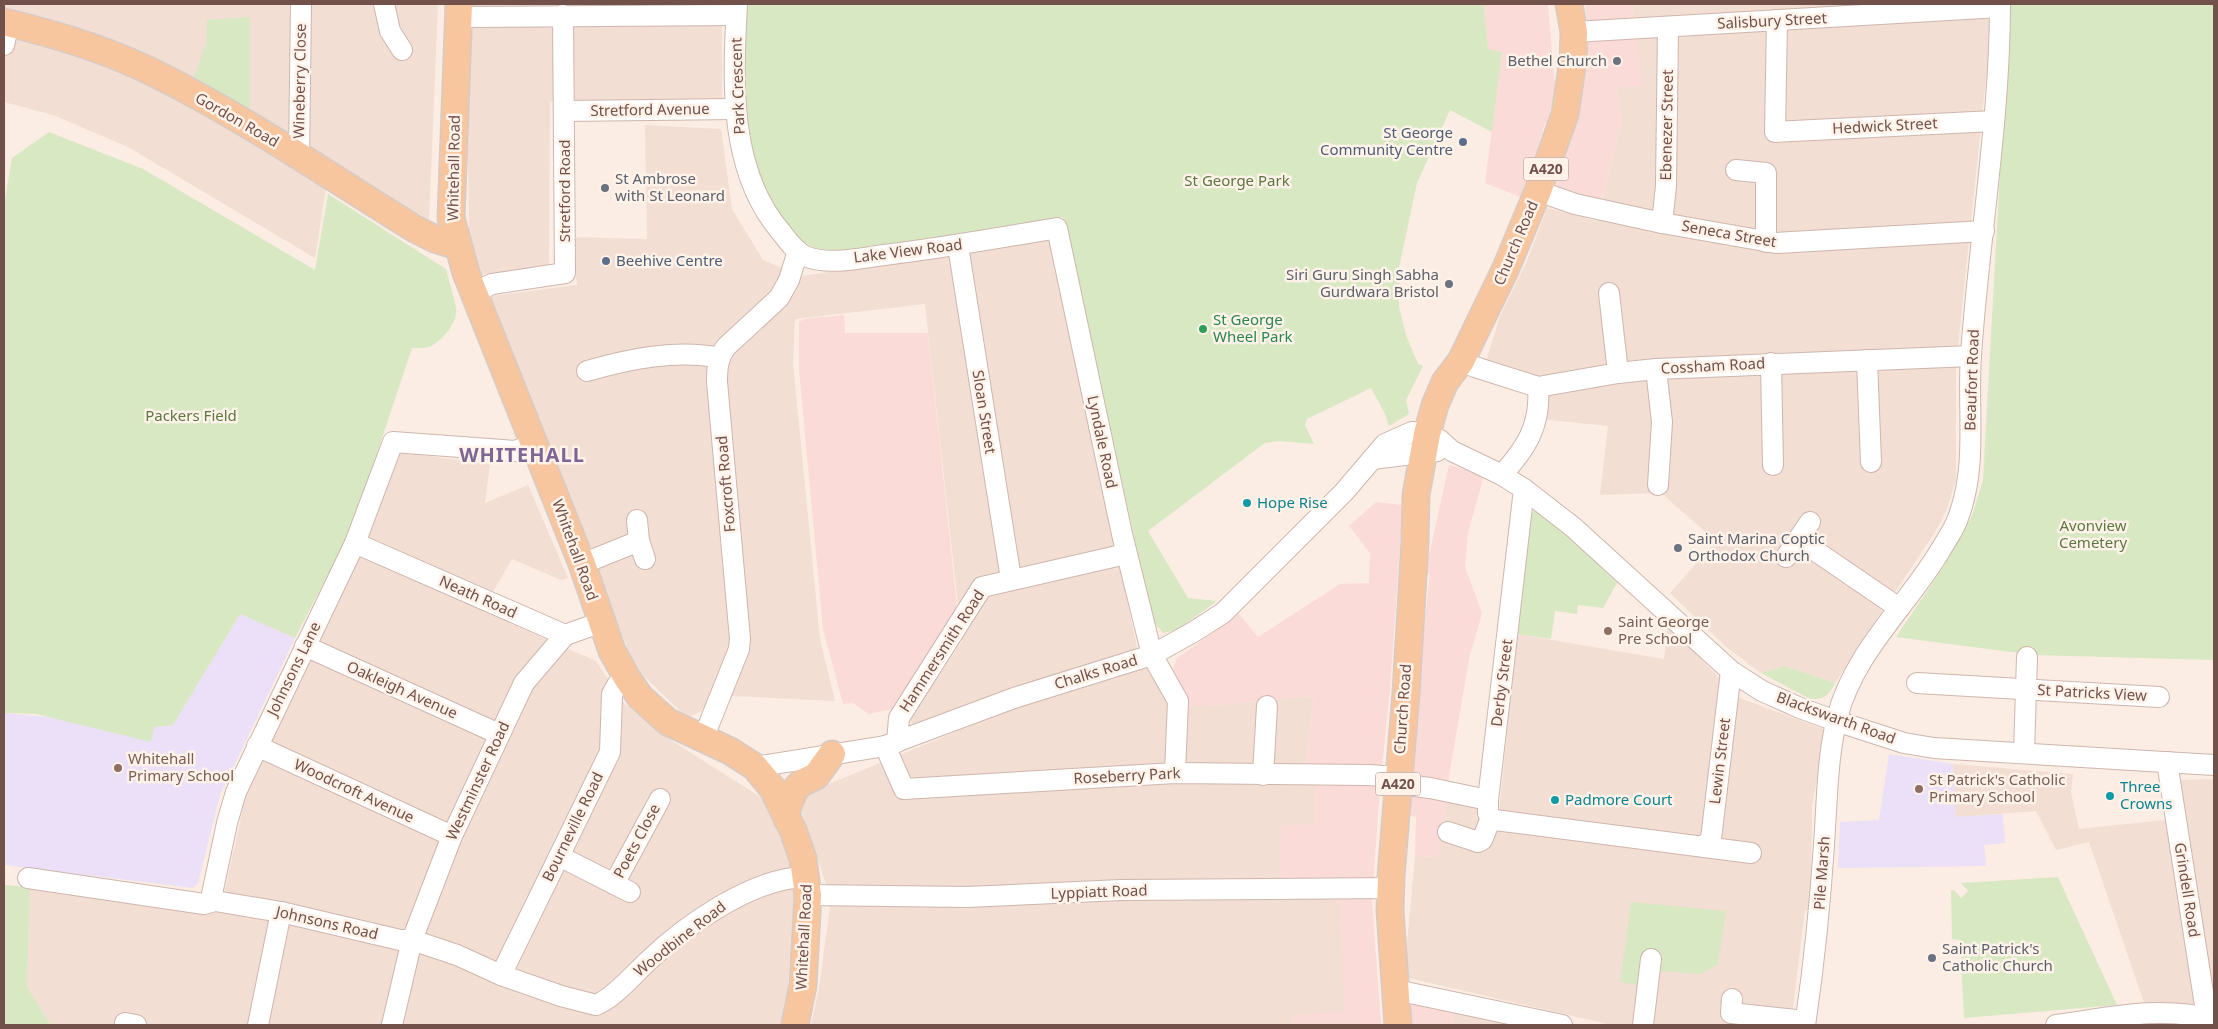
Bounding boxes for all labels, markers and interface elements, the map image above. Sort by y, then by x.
street label: Salisbury Street [1717,7,1828,33]
street label: Wineberry Close [288,23,310,139]
street label: Park Crescent [725,37,749,135]
place label: Bethel Church [1507,50,1607,70]
marker: Bethel Church [1611,55,1623,67]
street label: Ebenezer Street [1655,69,1677,181]
street label: Gordon Road [192,87,283,151]
street label: Stretford Avenue [590,98,710,120]
street label: Hedwick Street [1832,112,1939,138]
street label: Whitehall Road [442,115,464,221]
place label: St George Community Centre [1320,122,1453,159]
marker: St George Community Centre [1457,136,1469,148]
street label: Stretford Road [554,140,574,242]
road number: A420 [1524,157,1568,180]
place label: St Ambrose with St Leonard [615,168,725,205]
park label: St George Park [1184,170,1290,190]
marker: St Ambrose with St Leonard [599,182,611,194]
street label: Church Road [1488,197,1542,288]
street label: Seneca Street [1680,215,1779,251]
street label: Lake View Road [852,233,963,267]
place label: Beehive Centre [616,250,723,270]
marker: Beehive Centre [600,255,612,267]
place label: Siri Guru Singh Sabha Gurdwara Bristol [1286,264,1439,301]
marker: Siri Guru Singh Sabha Gurdwara Bristol [1443,278,1455,290]
place label: St George Wheel Park [1213,309,1293,346]
marker: St George Wheel Park [1197,323,1209,335]
street label: Beaufort Road [1959,329,1983,431]
street label: Cossham Road [1660,352,1766,378]
street label: Sloan Street [968,368,1002,456]
street label: Lyndale Road [1083,393,1123,490]
park label: Packers Field [145,405,237,425]
street label: Foxcroft Road [711,435,739,533]
district label: WHITEHALL [459,441,585,468]
place label: Hope Rise [1257,492,1328,512]
street label: Whitehall Road [548,496,604,603]
marker: Hope Rise [1241,497,1253,509]
park label: Avonview Cemetery [2059,515,2127,552]
place label: Saint Marina Coptic Orthodox Church [1688,528,1825,565]
marker: Saint Marina Coptic Orthodox Church [1672,542,1684,554]
street label: Neath Road [436,570,520,622]
street label: Hammersmith Road [894,585,988,715]
place label: Saint George Pre School [1618,611,1709,648]
street label: Johnsons Lane [261,618,325,721]
marker: Saint George Pre School [1602,625,1614,637]
street label: Derby Street [1486,637,1516,728]
street label: Chalks Road [1052,649,1140,693]
street label: Oakleigh Avenue [344,656,461,723]
street label: Church Road [1389,663,1415,755]
street label: St Patricks View [2037,679,2148,705]
street label: Blackswarth Road [1774,686,1899,748]
street label: Lewin Street [1704,716,1734,805]
street label: Westminster Road [441,718,513,843]
place label: Whitehall Primary School [128,748,234,785]
street label: Woodcroft Avenue [291,753,418,827]
marker: Whitehall Primary School [112,762,124,774]
street label: Roseberry Park [1073,762,1181,788]
street label: Bourneville Road [537,769,607,885]
place label: St Patrick's Catholic Primary School [1929,769,2065,806]
road number: A420 [1376,772,1420,796]
place label: Three Crowns [2120,776,2172,813]
marker: St Patrick's Catholic Primary School [1913,783,1925,795]
place label: Padmore Court [1565,789,1673,809]
marker: Three Crowns [2104,790,2116,802]
marker: Padmore Court [1549,794,1561,806]
street label: Poets Close [608,800,664,881]
street label: Pile Marsh [1808,835,1834,910]
street label: Grindell Road [2171,841,2205,939]
street label: Lyppiatt Road [1050,879,1148,903]
street label: Whitehall Road [790,883,816,991]
street label: Woodbine Road [629,896,730,981]
street label: Johnsons Road [272,900,380,944]
place label: Saint Patrick's Catholic Church [1942,938,2053,975]
marker: Saint Patrick's Catholic Church [1926,952,1938,964]

